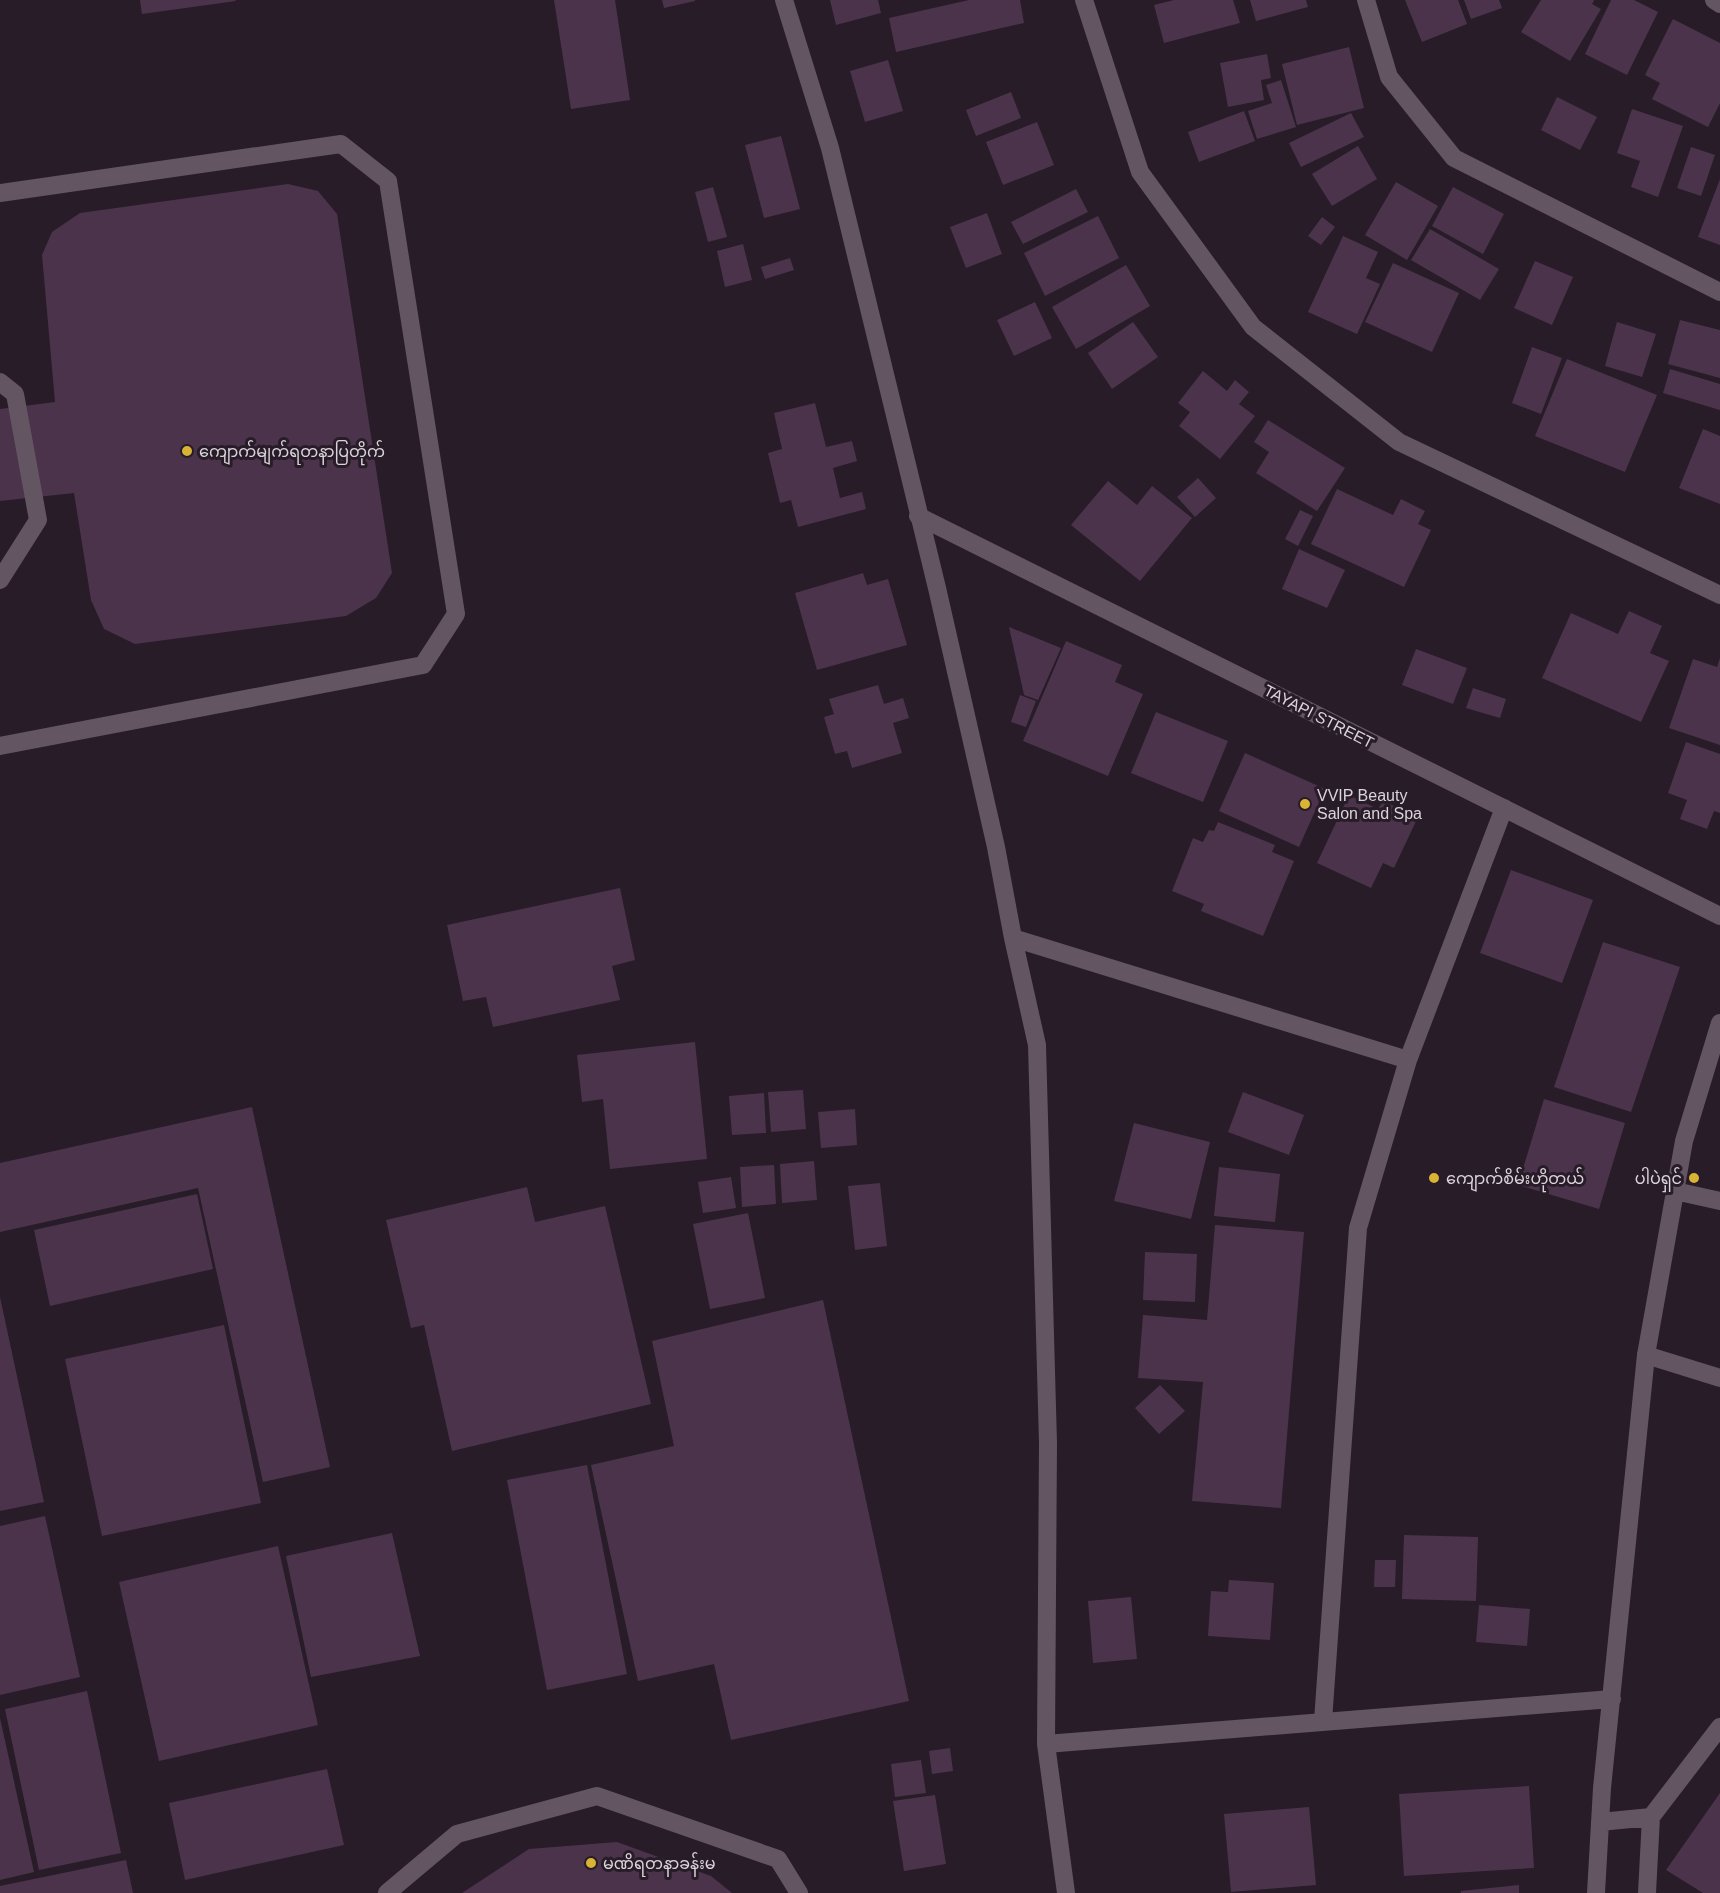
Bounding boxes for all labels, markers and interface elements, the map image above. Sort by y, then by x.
place label: ကျောက်မျက်ရတနာပြတိုက် [199,440,385,466]
marker: ကျောက်မျက်ရတနာပြတိုက် [180,444,194,458]
street label: TAYAPI STREET [1261,681,1377,752]
place label: VVIP Beauty Salon and Spa [1317,787,1422,822]
marker: VVIP Beauty Salon and Spa [1298,797,1312,811]
place label: ကျောက်စိမ်းဟိုတယ် [1446,1167,1584,1193]
place label: ပါပဲရှင် [1635,1167,1682,1193]
marker: ကျောက်စိမ်းဟိုတယ် [1427,1171,1441,1185]
marker: ပါပဲရှင် [1687,1171,1701,1185]
place label: မဏိရတနာခန်းမ [603,1852,716,1877]
marker: မဏိရတနာခန်းမ [584,1856,598,1870]

